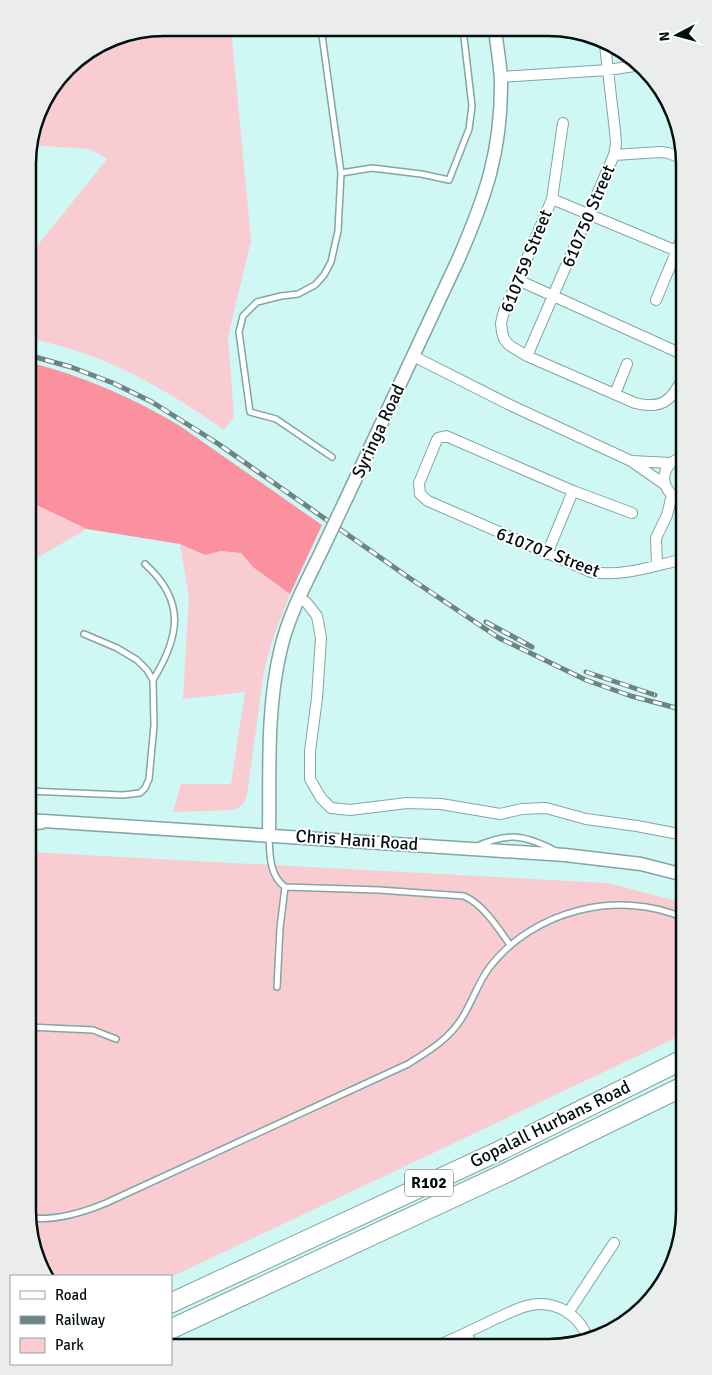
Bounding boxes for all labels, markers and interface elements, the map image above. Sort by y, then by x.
north arrow [652,10,702,60]
text: N [656,31,674,42]
street label: 610750 Street [557,161,619,271]
street label: 610759 Street [495,206,557,316]
street label: Syringa Road [347,381,409,481]
street label: 610707 Street [493,522,603,582]
street label: Chris Hani Road [295,825,419,855]
street label: Gopalall Hurbans Road [466,1076,634,1172]
road number: R102 [405,1170,453,1196]
legend [10,1275,172,1365]
text: Road [55,1286,87,1304]
text: Railway [55,1311,105,1329]
text: Park [55,1336,84,1354]

